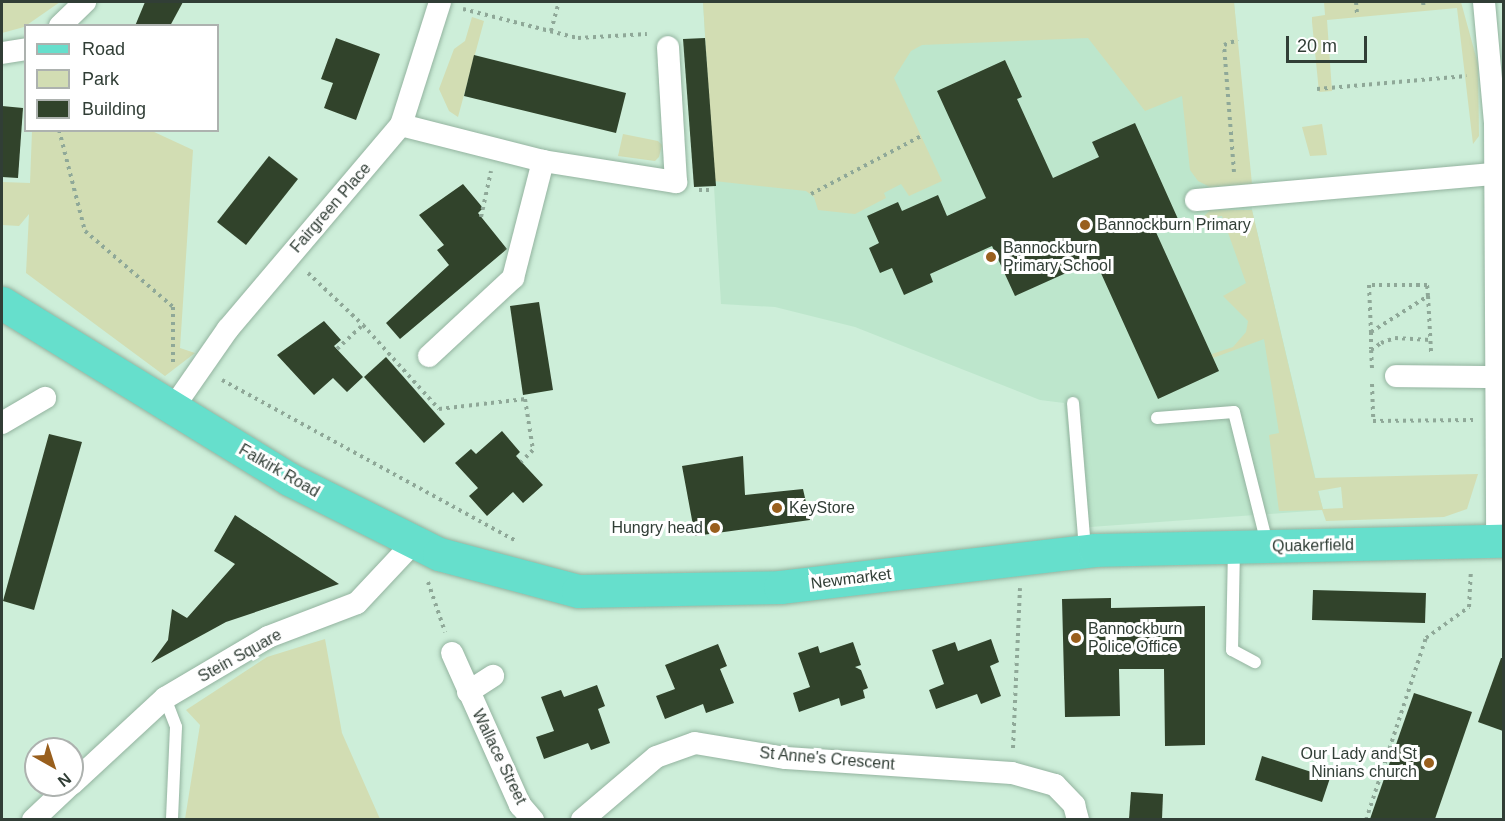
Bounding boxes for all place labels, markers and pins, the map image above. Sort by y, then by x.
place label: Bannockburn Primary [1097,215,1251,235]
marker: Bannockburn Primary [1078,218,1092,232]
place label: Bannockburn Primary School [1003,238,1111,276]
marker: Bannockburn Primary School [984,250,998,264]
place label: KeyStore [789,498,855,518]
marker: KeyStore [770,501,784,515]
place label: Hungry head [611,518,703,538]
marker: Hungry head [708,521,722,535]
place label: Bannockburn Police Office [1088,619,1182,657]
marker: Bannockburn Police Office [1069,631,1083,645]
place label: Our Lady and St Ninians church [1300,744,1417,782]
marker: Our Lady and St Ninians church [1422,756,1436,770]

